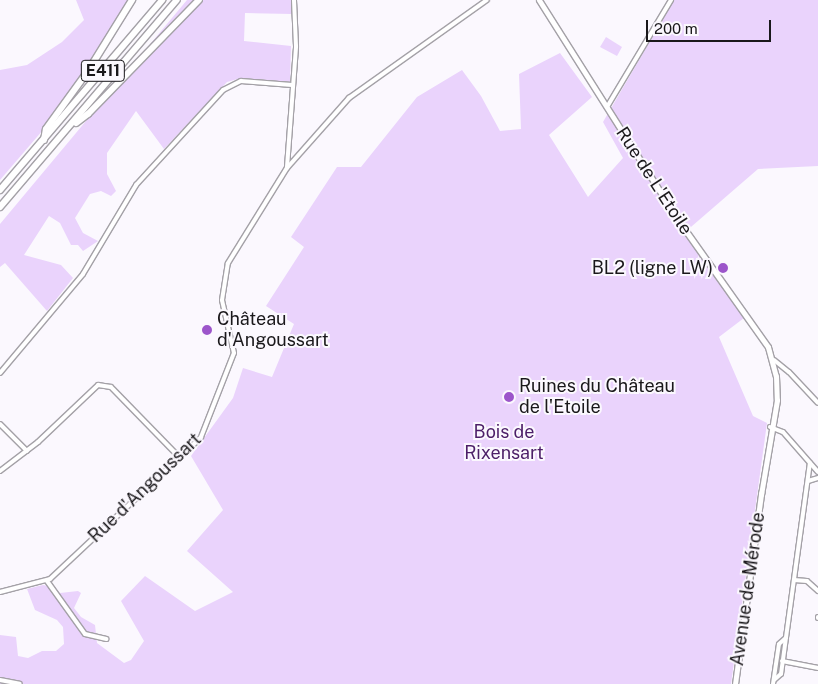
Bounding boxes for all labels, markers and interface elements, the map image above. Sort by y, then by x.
scale bar [648,10,773,42]
text: 200 m [654,20,698,37]
road number: E411 [80,58,126,84]
street label: Rue de L'Etoile [611,123,697,239]
place label: BL2 (ligne LW) [592,257,713,279]
marker: BL2 (ligne LW) [717,262,729,274]
place label: Château d'Angoussart [217,309,329,352]
marker: Château d'Angoussart [201,324,213,336]
place label: Ruines du Château de l'Etoile [519,376,675,418]
marker: Ruines du Château de l'Etoile [503,391,515,403]
park label: Bois de Rixensart [464,422,544,464]
street label: Rue d'Angoussart [84,429,206,547]
street label: Avenue de Mérode [726,510,770,668]

